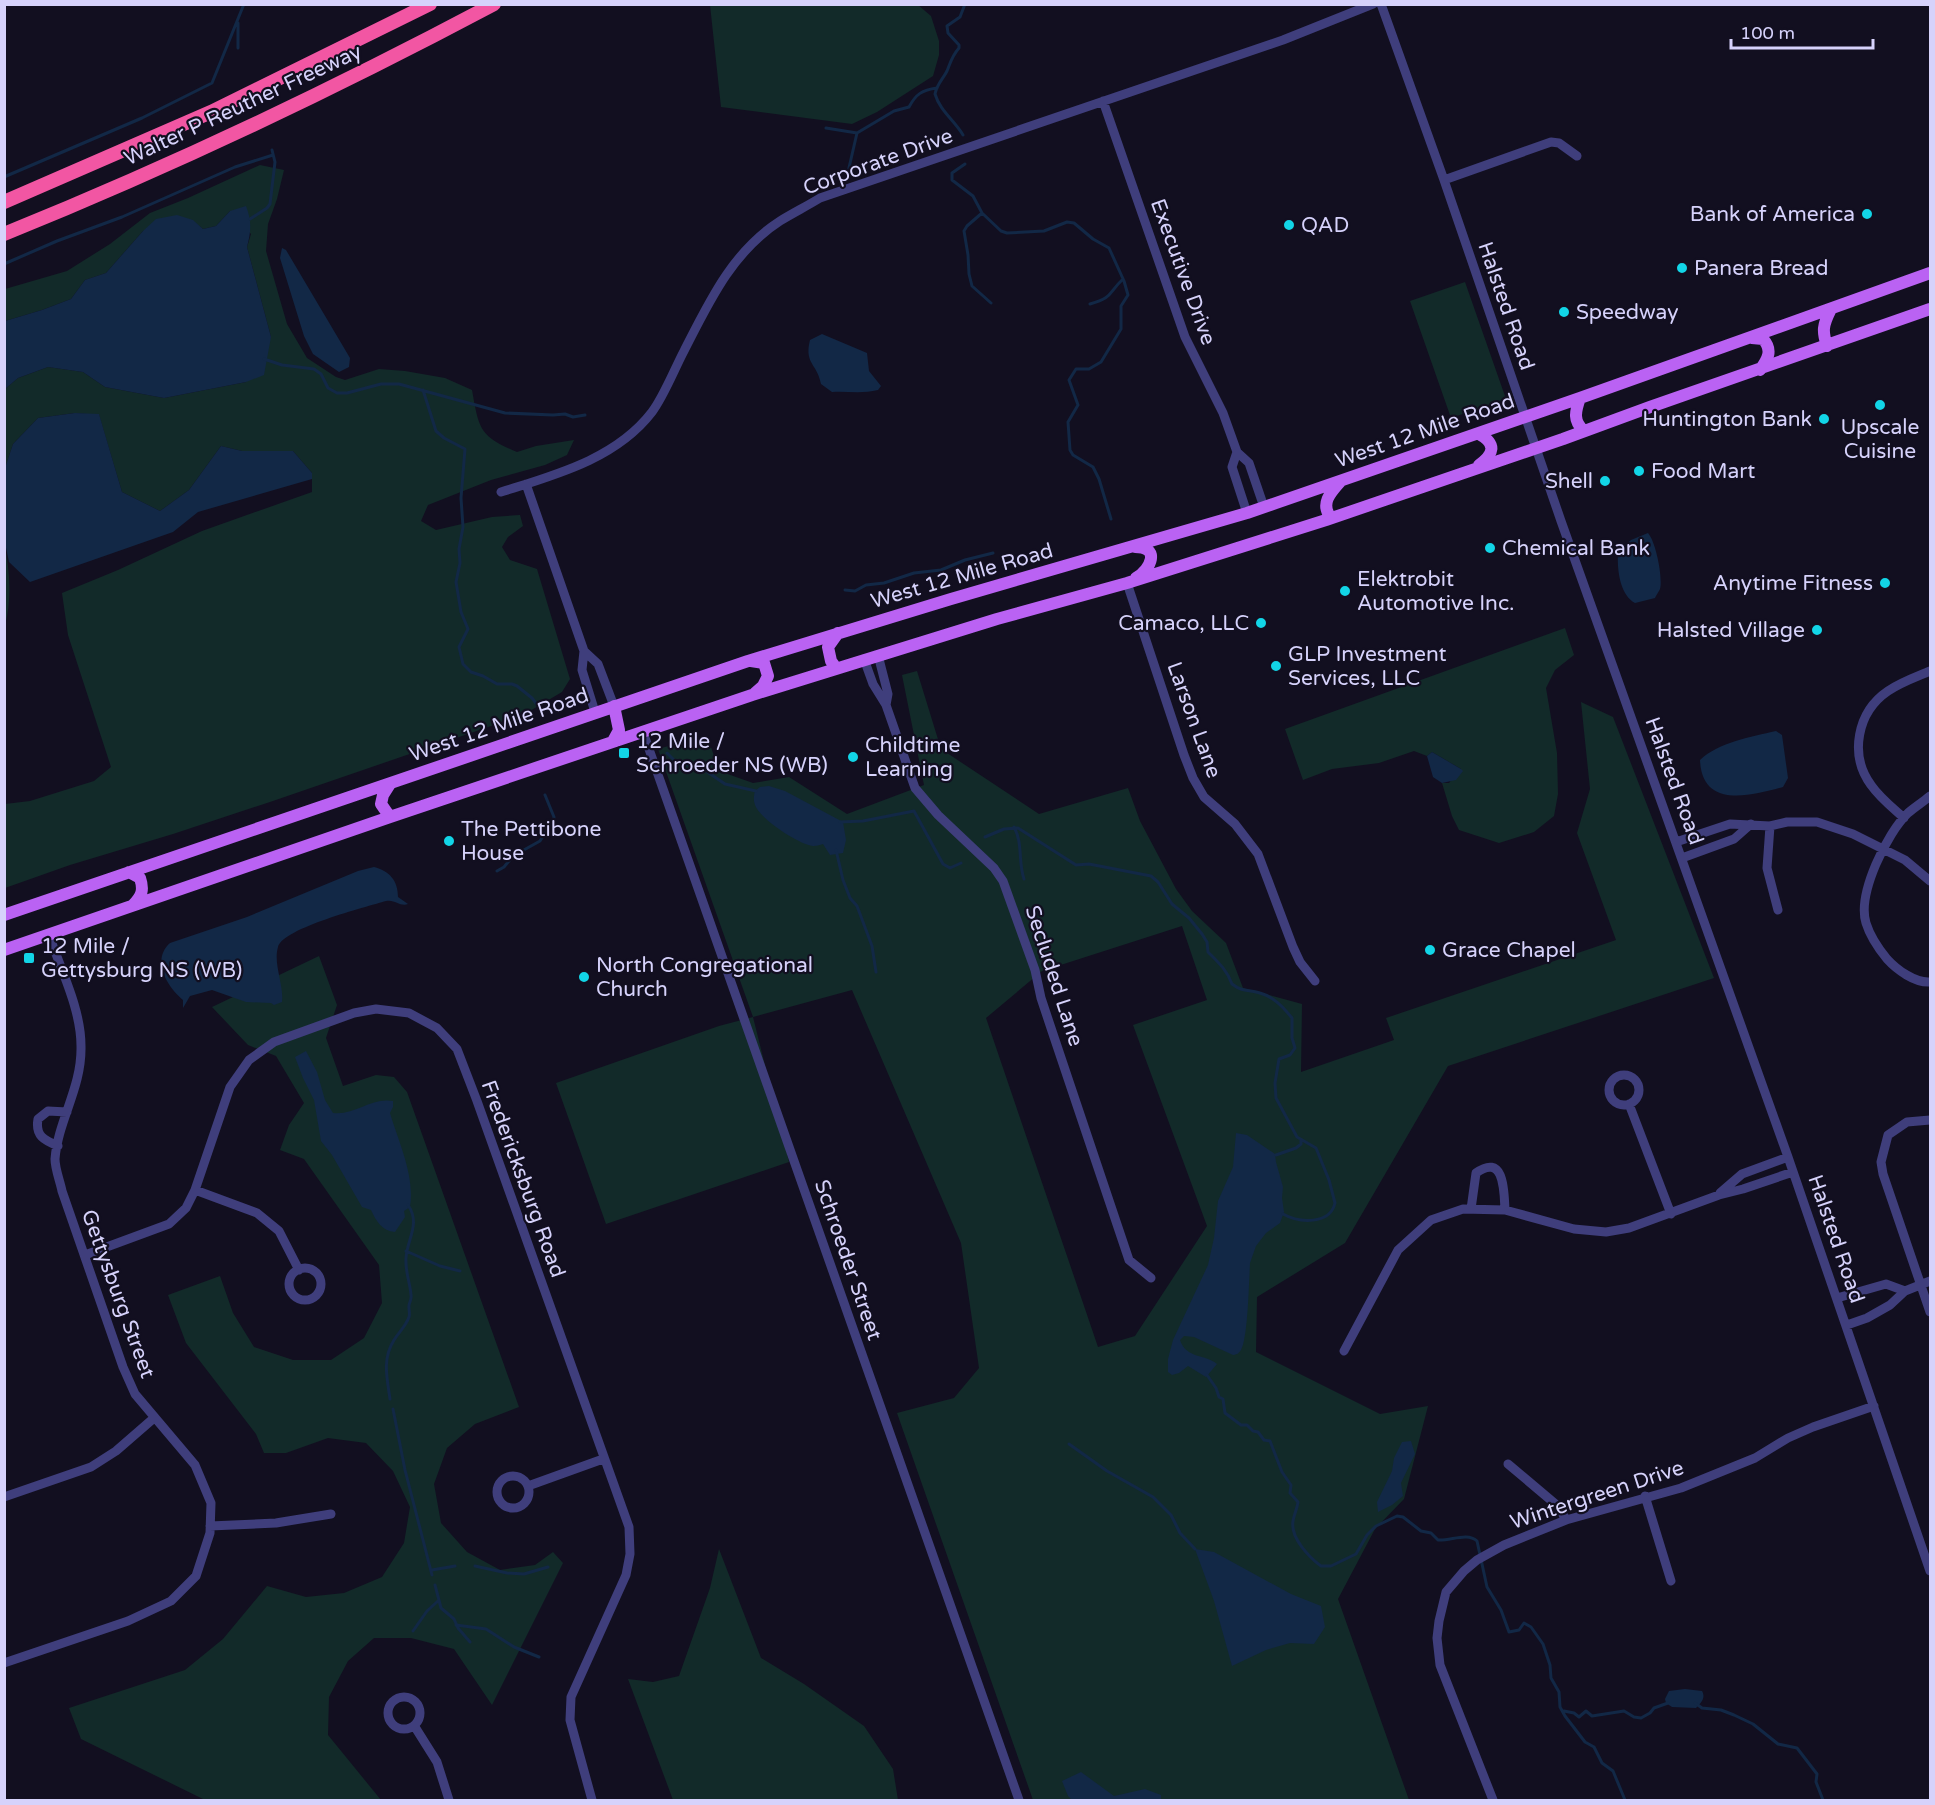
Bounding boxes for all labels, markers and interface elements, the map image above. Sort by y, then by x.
scale bar [1731,12,1874,50]
text: 100 m [1740,22,1795,44]
street label: Walter P Reuther Freeway [120,39,366,171]
street label: Corporate Drive [800,123,956,201]
street label: Executive Drive [1145,196,1221,349]
place label: Bank of America [1690,202,1855,227]
marker: Bank of America [1860,207,1874,221]
place label: QAD [1301,213,1349,238]
marker: QAD [1282,218,1296,232]
street label: Halsted Road [1472,239,1540,373]
place label: Panera Bread [1694,256,1828,281]
marker: Panera Bread [1675,261,1689,275]
place label: Speedway [1576,300,1678,325]
marker: Speedway [1557,305,1571,319]
street label: West 12 Mile Road [1332,389,1518,473]
marker: Upscale Cuisine [1873,398,1887,412]
place label: Huntington Bank [1642,407,1812,432]
marker: Huntington Bank [1817,412,1831,426]
place label: Upscale Cuisine [1841,415,1920,464]
place label: Food Mart [1651,459,1755,484]
marker: Food Mart [1632,464,1646,478]
place label: Shell [1545,469,1593,494]
marker: Shell [1598,474,1612,488]
place label: Chemical Bank [1502,536,1650,561]
street label: West 12 Mile Road [868,538,1056,614]
marker: Chemical Bank [1483,541,1497,555]
place label: Elektrobit Automotive Inc. [1357,567,1515,616]
place label: Anytime Fitness [1713,571,1873,596]
marker: Anytime Fitness [1878,576,1892,590]
marker: Elektrobit Automotive Inc. [1338,584,1352,598]
place label: Camaco, LLC [1118,611,1249,636]
marker: Camaco, LLC [1254,616,1268,630]
place label: Halsted Village [1657,618,1805,643]
marker: Halsted Village [1810,623,1824,637]
place label: GLP Investment Services, LLC [1288,642,1447,691]
street label: Larson Lane [1161,659,1227,782]
marker: GLP Investment Services, LLC [1269,659,1283,673]
street label: West 12 Mile Road [406,683,592,767]
street label: Halsted Road [1639,714,1709,848]
place label: 12 Mile / Schroeder NS (WB) [636,729,828,778]
place label: Childtime Learning [865,733,961,782]
marker: 12 Mile / Schroeder NS (WB) [617,746,631,760]
marker: Childtime Learning [846,750,860,764]
place label: The Pettibone House [461,817,602,866]
marker: The Pettibone House [442,834,456,848]
street label: Secluded Lane [1019,902,1089,1050]
place label: 12 Mile / Gettysburg NS (WB) [41,934,242,983]
place label: Grace Chapel [1442,938,1576,963]
marker: Grace Chapel [1423,943,1437,957]
marker: 12 Mile / Gettysburg NS (WB) [22,951,36,965]
place label: North Congregational Church [596,953,813,1002]
marker: North Congregational Church [577,970,591,984]
street label: Fredericksburg Road [476,1077,570,1281]
street label: Halsted Road [1802,1172,1870,1306]
street label: Schroeder Street [809,1177,887,1343]
street label: Gettysburg Street [76,1206,160,1382]
street label: Wintergreen Drive [1507,1455,1687,1535]

